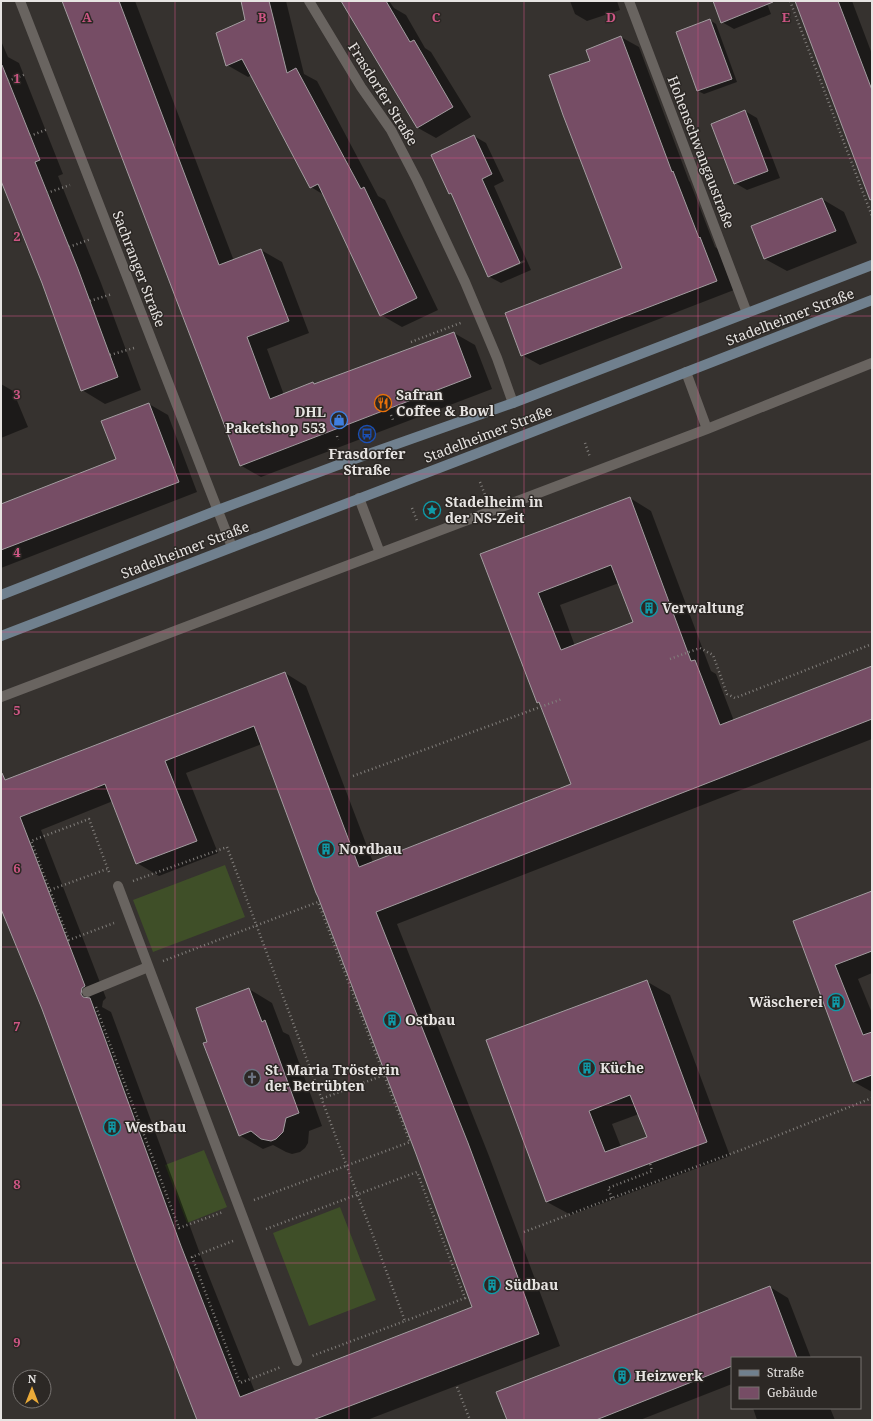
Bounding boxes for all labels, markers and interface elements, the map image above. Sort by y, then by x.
text: A [82,8,92,26]
text: B [258,8,267,26]
text: C [432,8,441,26]
text: D [606,8,616,26]
text: E [782,8,791,26]
street label: Frasdorfer Straße [344,39,423,149]
text: 1 [13,69,21,87]
street label: Hohenschwangaustraße [664,73,739,231]
street label: Sachranger Straße [109,208,170,330]
text: 2 [13,227,21,245]
street label: Stadelheimer Straße [723,283,857,350]
text: 3 [13,385,21,403]
place label: Safran Coffee & Bowl [396,385,494,420]
restaurant icon: Safran Coffee & Bowl [373,393,393,413]
street label: Stadelheimer Straße [421,400,555,467]
place label: DHL Paketshop 553 [225,402,326,437]
shop icon: DHL Paketshop 553 [329,410,349,430]
bus stop icon: Frasdorfer Straße [357,424,377,444]
place label: Frasdorfer Straße [329,444,406,479]
place label: Stadelheim in der NS-Zeit [445,492,543,527]
place icon: Stadelheim in der NS-Zeit [422,500,442,520]
street label: Stadelheimer Straße [118,516,252,583]
text: 4 [13,543,21,561]
building icon: Verwaltung [639,598,659,618]
place label: Verwaltung [662,598,744,617]
text: 5 [13,701,21,719]
building icon: Nordbau [316,839,336,859]
place label: Nordbau [339,839,402,858]
text: 6 [13,859,21,877]
place label: Wäscherei [749,992,823,1011]
building icon: Wäscherei [826,992,846,1012]
building icon: Ostbau [382,1010,402,1030]
place label: Ostbau [405,1010,455,1029]
text: 7 [13,1017,21,1035]
building icon: Küche [577,1058,597,1078]
place label: Küche [600,1058,644,1077]
place label: St. Maria Trösterin der Betrübten [265,1060,400,1095]
church icon: St. Maria Trösterin der Betrübten [242,1068,262,1088]
building icon: Westbau [102,1117,122,1137]
place label: Westbau [125,1117,186,1136]
text: 8 [13,1175,21,1193]
building icon: Südbau [482,1275,502,1295]
place label: Südbau [505,1275,558,1294]
text: 9 [13,1333,21,1351]
legend [731,1357,861,1409]
text: Straße [767,1364,804,1381]
building icon: Heizwerk [612,1366,632,1386]
place label: Heizwerk [635,1366,703,1385]
north arrow [12,1369,52,1409]
text: N [28,1371,37,1386]
text: Gebäude [767,1384,818,1401]

